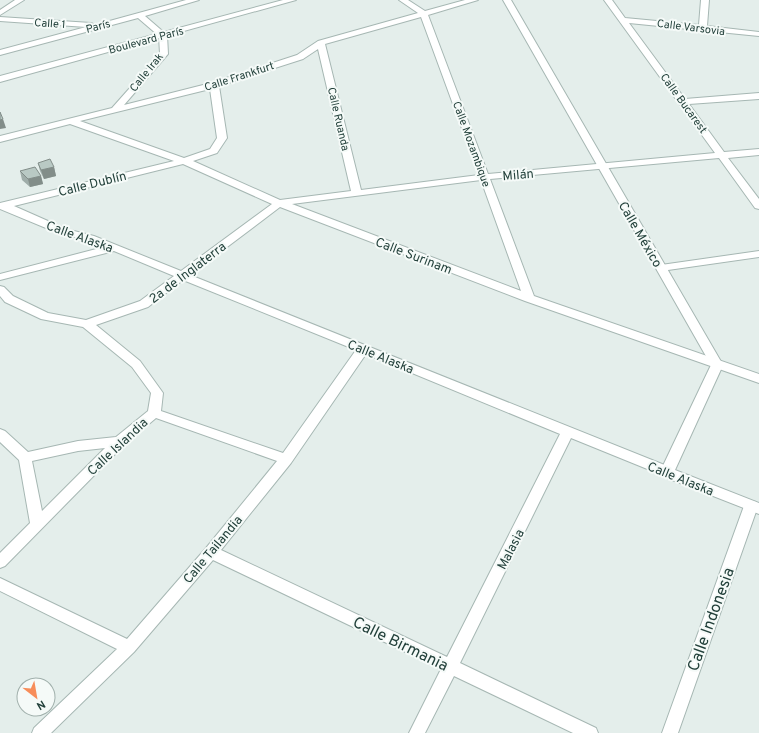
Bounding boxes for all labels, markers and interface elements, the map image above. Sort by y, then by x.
street label: Calle 1 [34,16,66,32]
street label: París [84,17,112,37]
street label: Calle Varsovia [656,17,726,39]
street label: Boulevard París [107,24,185,58]
street label: Calle Irak [127,50,167,95]
street label: Calle Frankfurt [203,59,276,95]
street label: Calle Bucarest [657,71,710,136]
street label: Calle Ruanda [324,86,352,153]
street label: Calle Mozambique [449,100,493,189]
street label: Milán [502,167,534,185]
street label: Calle Dublín [57,169,128,201]
street label: Calle México [614,199,665,271]
street label: Calle Alaska [44,218,115,257]
street label: Calle Surinam [373,235,454,279]
street label: 2a de Inglaterra [147,239,230,308]
street label: Calle Alaska [345,337,416,378]
street label: Calle Islandia [85,415,152,480]
street label: Calle Alaska [645,459,716,500]
street label: Calle Tailandia [180,513,247,588]
street label: Malasia [495,527,529,573]
street label: Calle Indonesia [684,565,740,674]
street label: Calle Birmania [349,613,451,677]
north arrow [16,677,56,717]
text: N [34,697,48,713]

